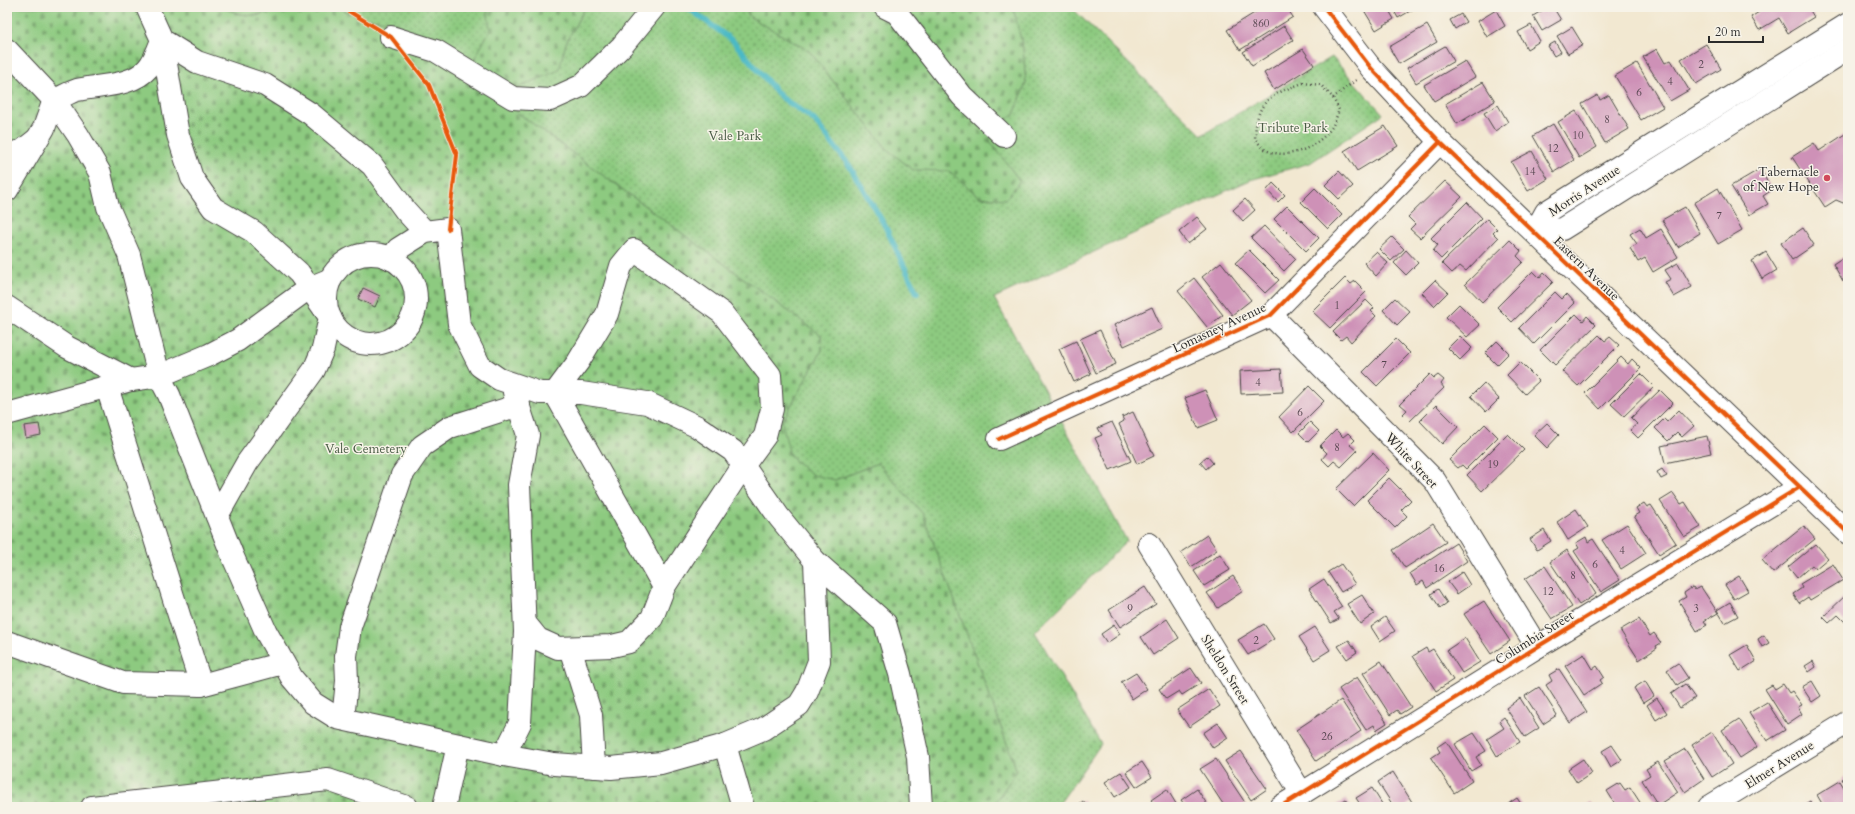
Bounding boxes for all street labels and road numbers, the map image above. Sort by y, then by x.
street label: Morris Avenue [1545,161,1624,221]
street label: Eastern Avenue [1549,232,1623,305]
street label: Lomasney Avenue [1170,298,1269,358]
street label: White Street [1380,428,1442,492]
street label: Columbia Street [1492,607,1577,669]
street label: Sheldon Street [1197,631,1254,708]
street label: Elmer Avenue [1741,736,1818,793]

